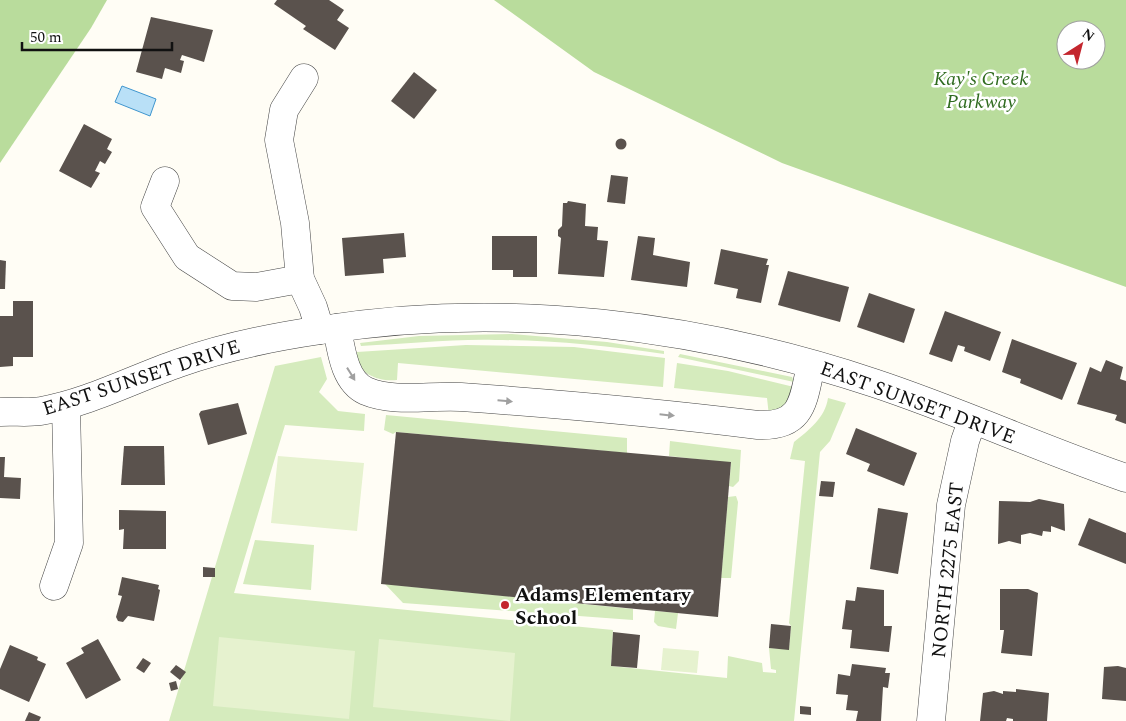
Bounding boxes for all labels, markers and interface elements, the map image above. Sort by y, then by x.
scale bar [22,20,172,52]
north arrow [1056,20,1106,70]
text: N [1078,23,1099,47]
text: 50 m [30,26,62,49]
park label: Kay's Creek Parkway [933,64,1029,117]
street label: EAST SUNSET DRIVE [39,332,244,424]
street label: EAST SUNSET DRIVE [816,354,1020,452]
one-way arrow [347,367,356,381]
one-way arrow [497,397,513,405]
one-way arrow [659,411,675,419]
street label: NORTH 2275 EAST [924,481,972,660]
place label: Adams Elementary School [515,580,692,633]
marker: Adams Elementary School [499,599,511,611]

